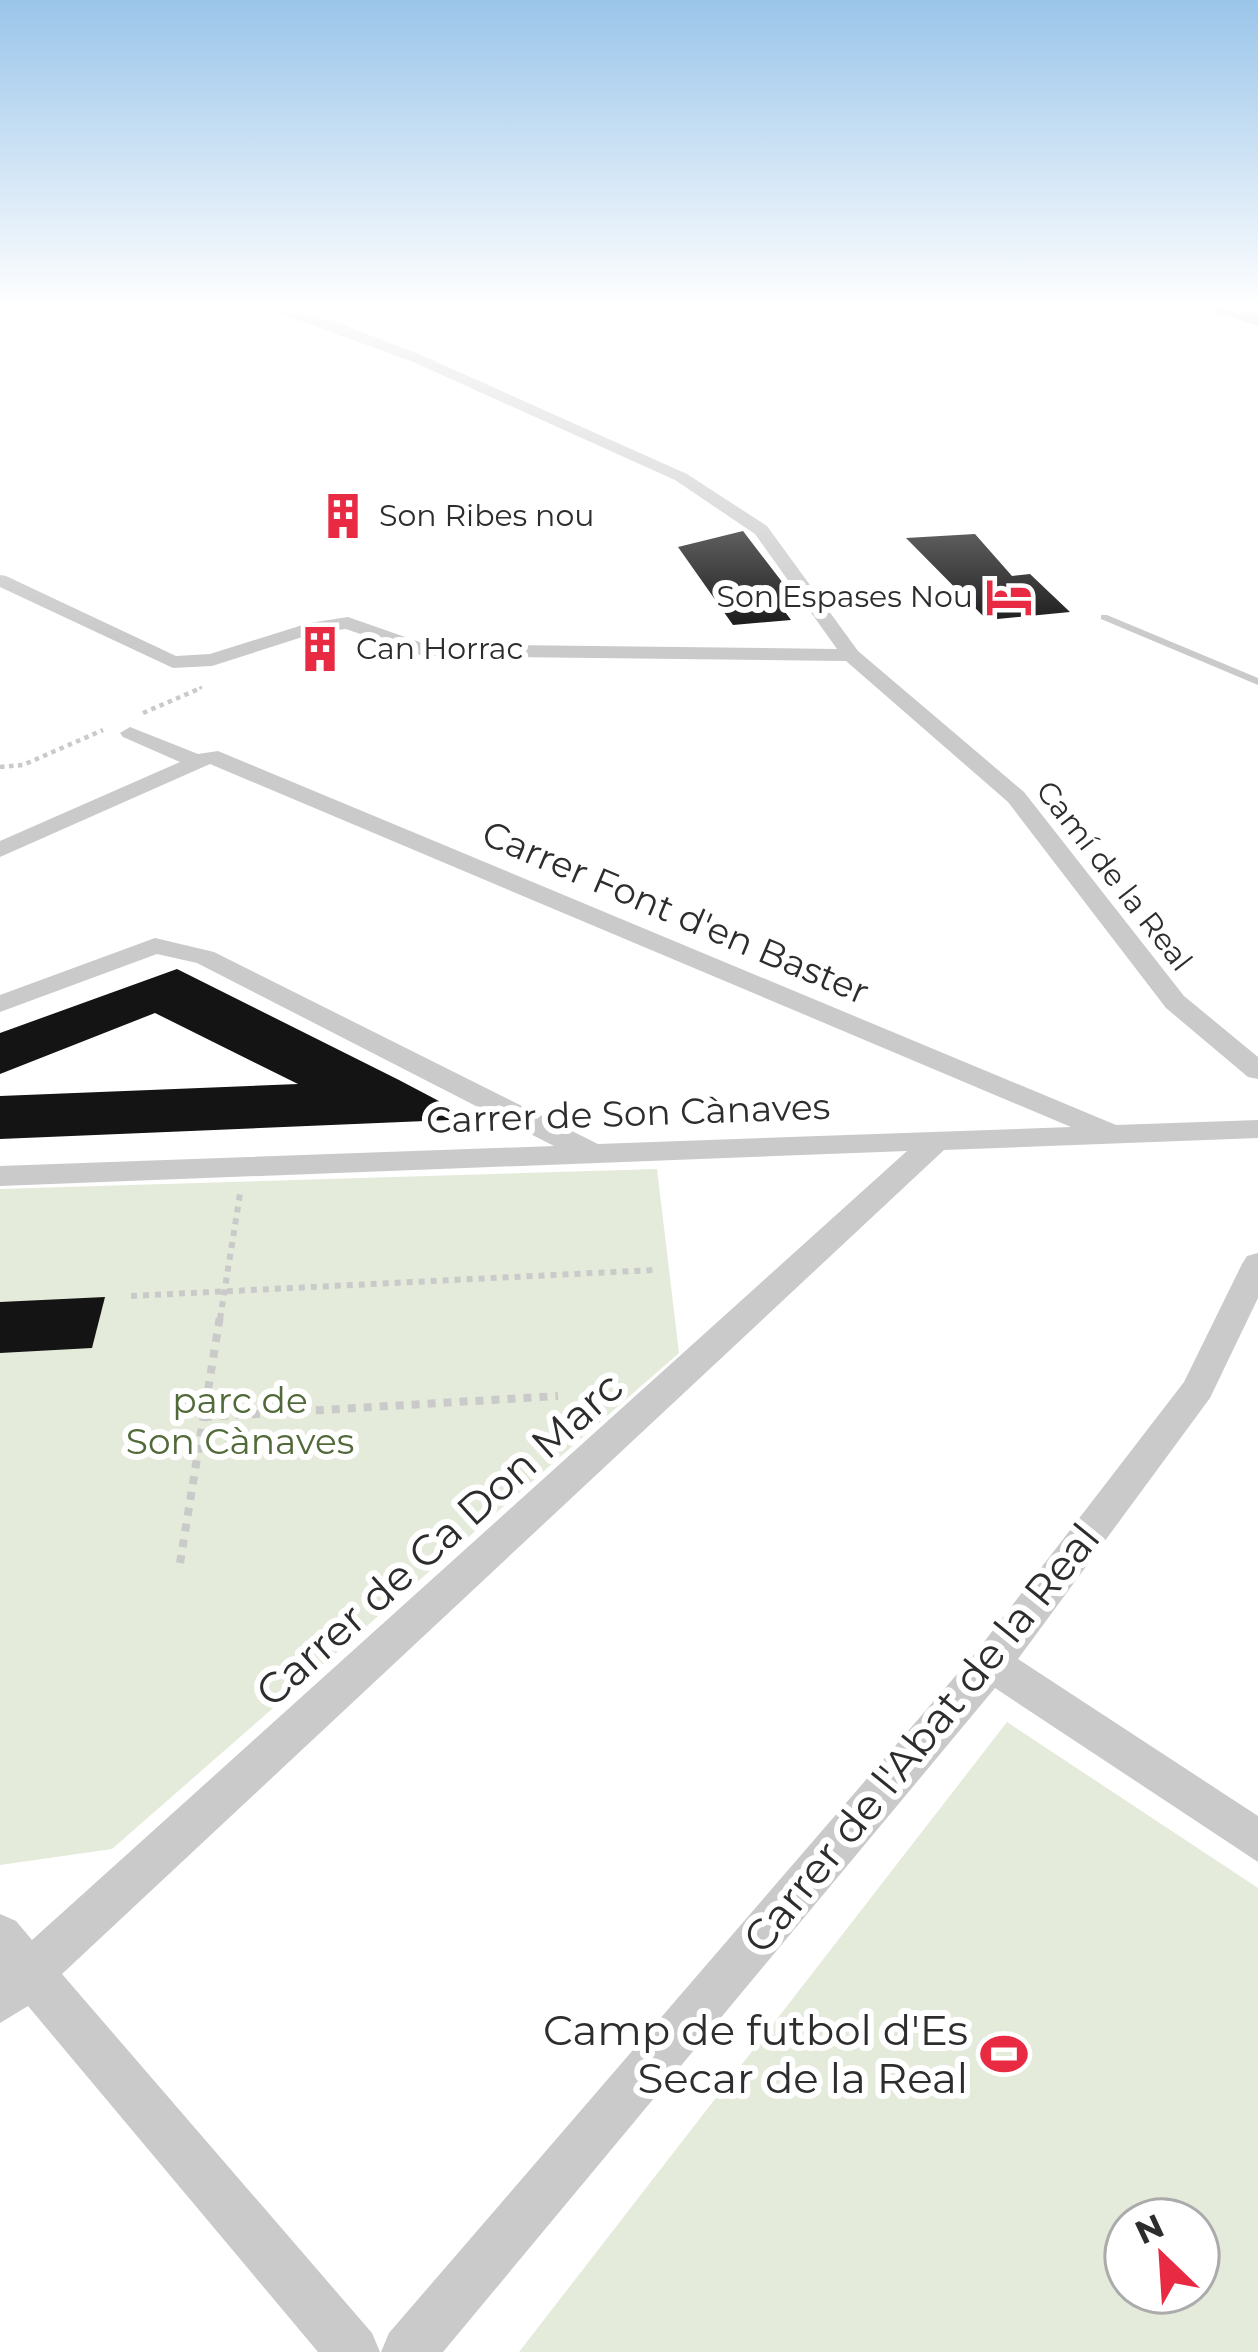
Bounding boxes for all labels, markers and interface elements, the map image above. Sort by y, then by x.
building icon: Son Ribes nou [318,491,368,541]
place label: Son Ribes nou [379,497,594,534]
hotel icon: Son Espases Nou [984,572,1034,622]
place label: Son Espases Nou [717,578,973,615]
building icon: Can Horrac [295,624,345,674]
place label: Can Horrac [356,630,523,667]
street label: Camí de la Real [1029,773,1200,978]
street label: Carrer Font d'en Baster [476,810,876,1014]
street label: Carrer de Son Cànaves [425,1084,831,1142]
street label: Carrer de Ca Don Marc [245,1361,633,1717]
park label: parc de Son Cànaves [126,1378,354,1463]
street label: Carrer de l'Abat de la Real [732,1513,1110,1963]
place label: Camp de futbol d'Es Secar de la Real [543,2004,968,2104]
sports icon: Camp de futbol d'Es Secar de la Real [979,2029,1029,2079]
north arrow [1102,2196,1222,2316]
text: N [1129,2205,1170,2253]

